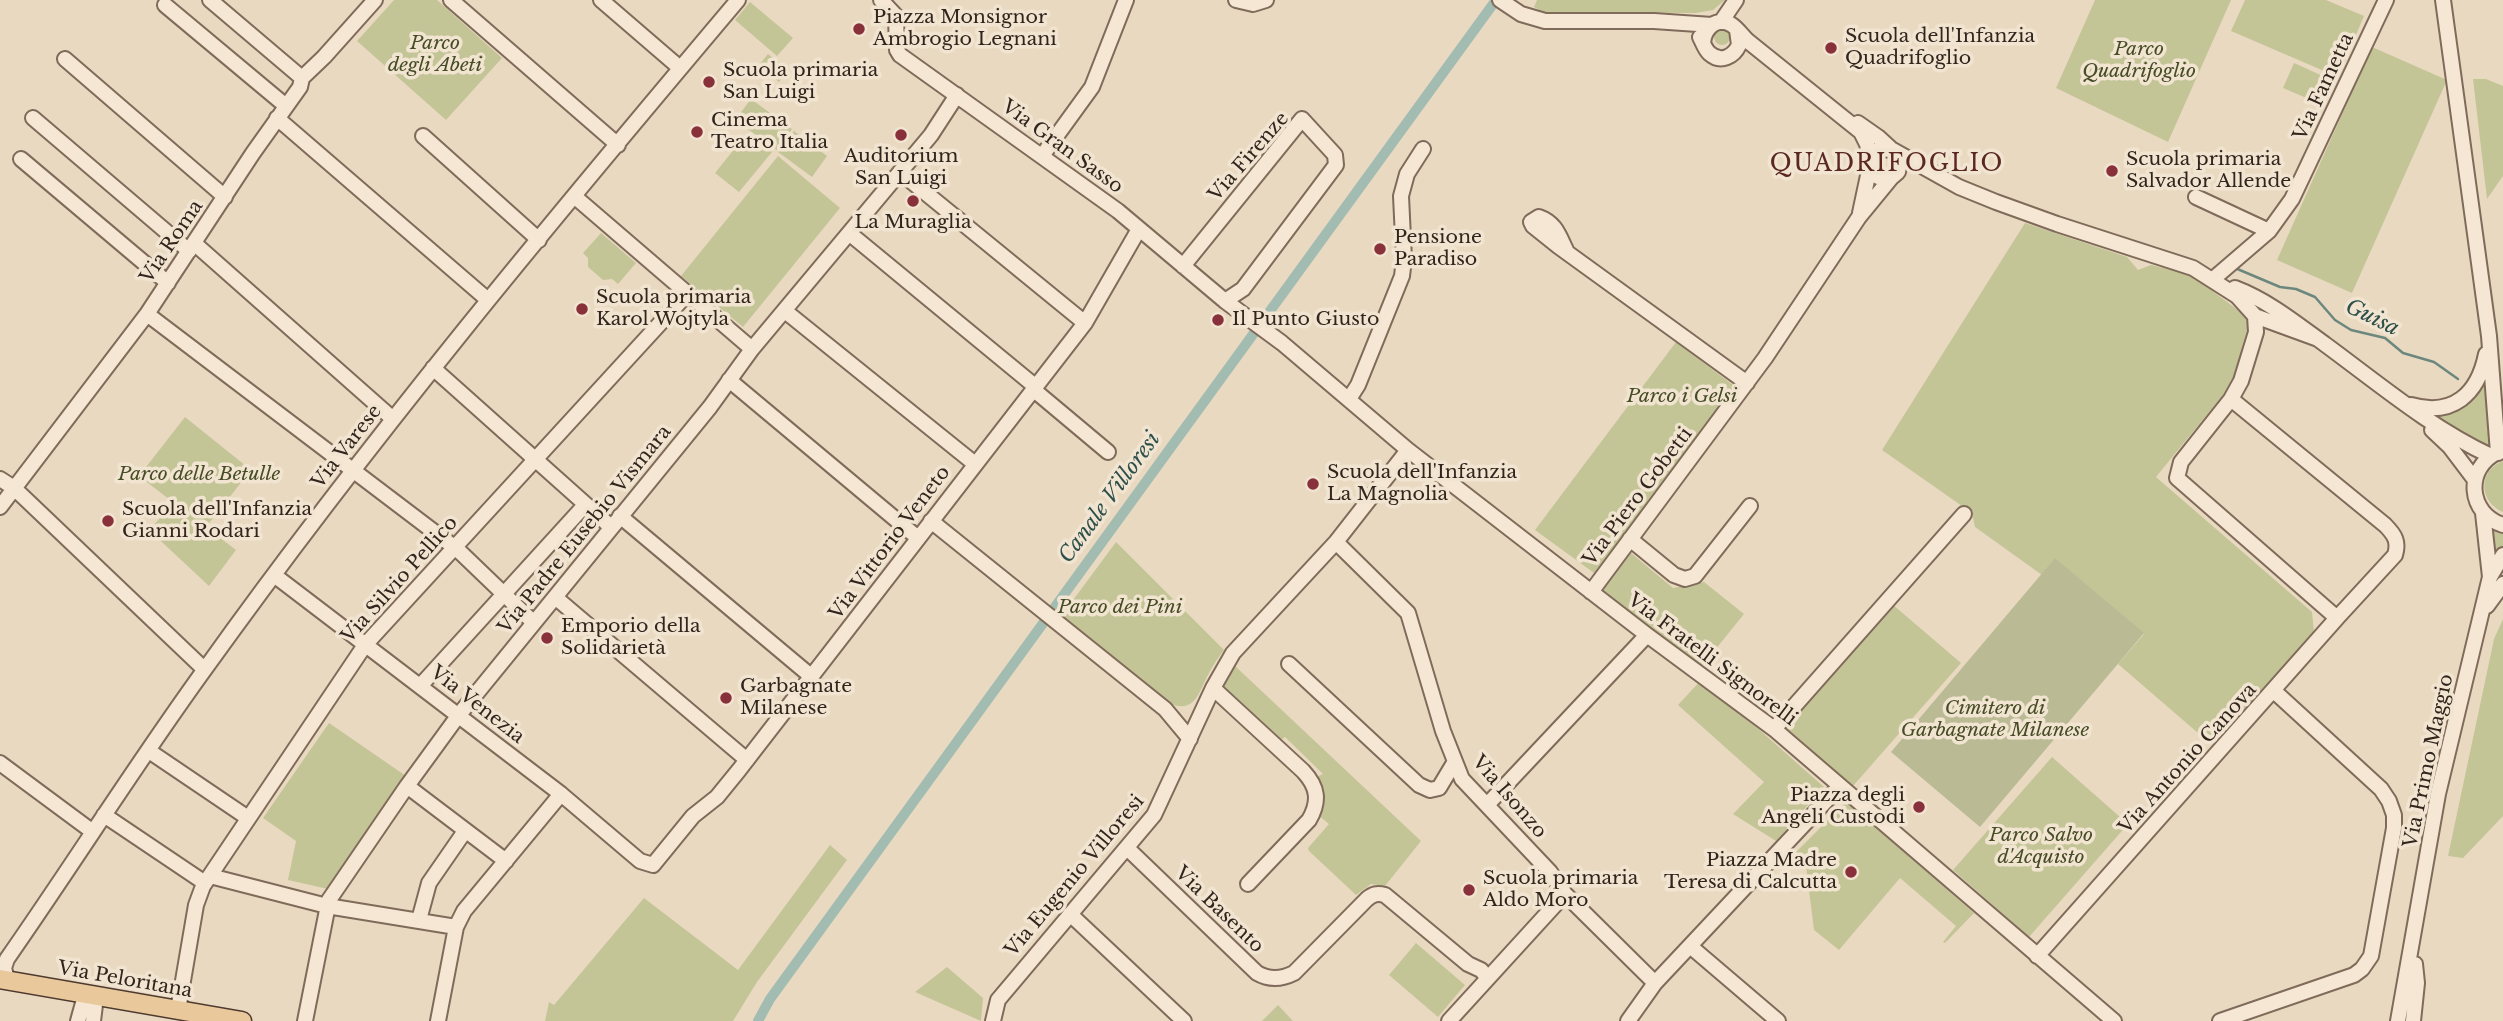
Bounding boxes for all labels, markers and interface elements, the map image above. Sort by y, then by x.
place label: Piazza Monsignor Ambrogio Legnani [873,7,1057,51]
marker: Piazza Monsignor Ambrogio Legnani [851,21,867,37]
place label: Scuola dell'Infanzia Quadrifoglio [1845,26,2035,70]
street label: Via Fametta [2289,30,2359,144]
park label: Parco degli Abeti [388,33,482,77]
park label: Parco Quadrifoglio [2082,39,2196,83]
marker: Scuola dell'Infanzia Quadrifoglio [1823,40,1839,56]
place label: Scuola primaria San Luigi [723,60,878,104]
marker: Scuola primaria San Luigi [701,74,717,90]
street label: Via Gran Sasso [997,95,1127,199]
street label: Via Firenze [1204,108,1294,206]
place label: Cinema Teatro Italia [711,110,828,154]
marker: Cinema Teatro Italia [689,124,705,140]
marker: Auditorium San Luigi [893,127,909,143]
place label: Auditorium San Luigi [844,146,958,190]
place label: Scuola primaria Salvador Allende [2126,149,2291,193]
district label: QUADRIFOGLIO [1771,151,2003,179]
marker: Scuola primaria Salvador Allende [2104,163,2120,179]
marker: La Muraglia [905,193,921,209]
street label: Via Roma [136,196,208,288]
place label: La Muraglia [854,212,972,234]
place label: Pensione Paradiso [1394,227,1482,271]
marker: Pensione Paradiso [1372,241,1388,257]
place label: Scuola primaria Karol Wojtyla [596,287,751,331]
water label: Guisa [2341,294,2403,342]
marker: Scuola primaria Karol Wojtyla [574,301,590,317]
place label: Il Punto Giusto [1232,309,1379,331]
marker: Il Punto Giusto [1210,312,1226,328]
park label: Parco i Gelsi [1627,386,1737,408]
street label: Via Varese [307,401,387,493]
street label: Via Padre Eusebio Vismara [494,421,676,639]
street label: Via Piero Gobetti [1579,423,1697,571]
water label: Canale Villoresi [1054,428,1166,568]
street label: Via Vittorio Veneto [825,462,955,624]
place label: Scuola dell'Infanzia La Magnolia [1327,462,1517,506]
park label: Parco delle Betulle [118,464,280,486]
marker: Scuola dell'Infanzia La Magnolia [1305,476,1321,492]
place label: Scuola dell'Infanzia Gianni Rodari [122,499,312,543]
street label: Via Silvio Pellico [337,512,463,648]
marker: Scuola dell'Infanzia Gianni Rodari [100,513,116,529]
street label: Via Fratelli Signorelli [1623,589,1801,731]
park label: Parco dei Pini [1058,597,1182,619]
place label: Emporio della Solidarietà [561,616,701,660]
marker: Emporio della Solidarietà [539,630,555,646]
street label: Via Venezia [425,661,529,749]
street label: Via Primo Maggio [2399,672,2459,850]
place label: Garbagnate Milanese [740,676,852,720]
street label: Via Antonio Canova [2114,679,2262,839]
marker: Garbagnate Milanese [718,690,734,706]
park label: Cimitero di Garbagnate Milanese [1901,698,2089,742]
street label: Via Isonzo [1467,751,1551,843]
place label: Piazza degli Angeli Custodi [1761,785,1905,829]
street label: Via Eugenio Villoresi [1001,790,1149,962]
marker: Piazza degli Angeli Custodi [1911,799,1927,815]
park label: Parco Salvo d'Acquisto [1989,825,2093,869]
place label: Piazza Madre Teresa di Calcutta [1664,850,1837,894]
street label: Via Basento [1170,862,1268,958]
marker: Piazza Madre Teresa di Calcutta [1843,864,1859,880]
place label: Scuola primaria Aldo Moro [1483,868,1638,912]
marker: Scuola primaria Aldo Moro [1461,882,1477,898]
street label: Via Peloritana [56,957,194,1003]

